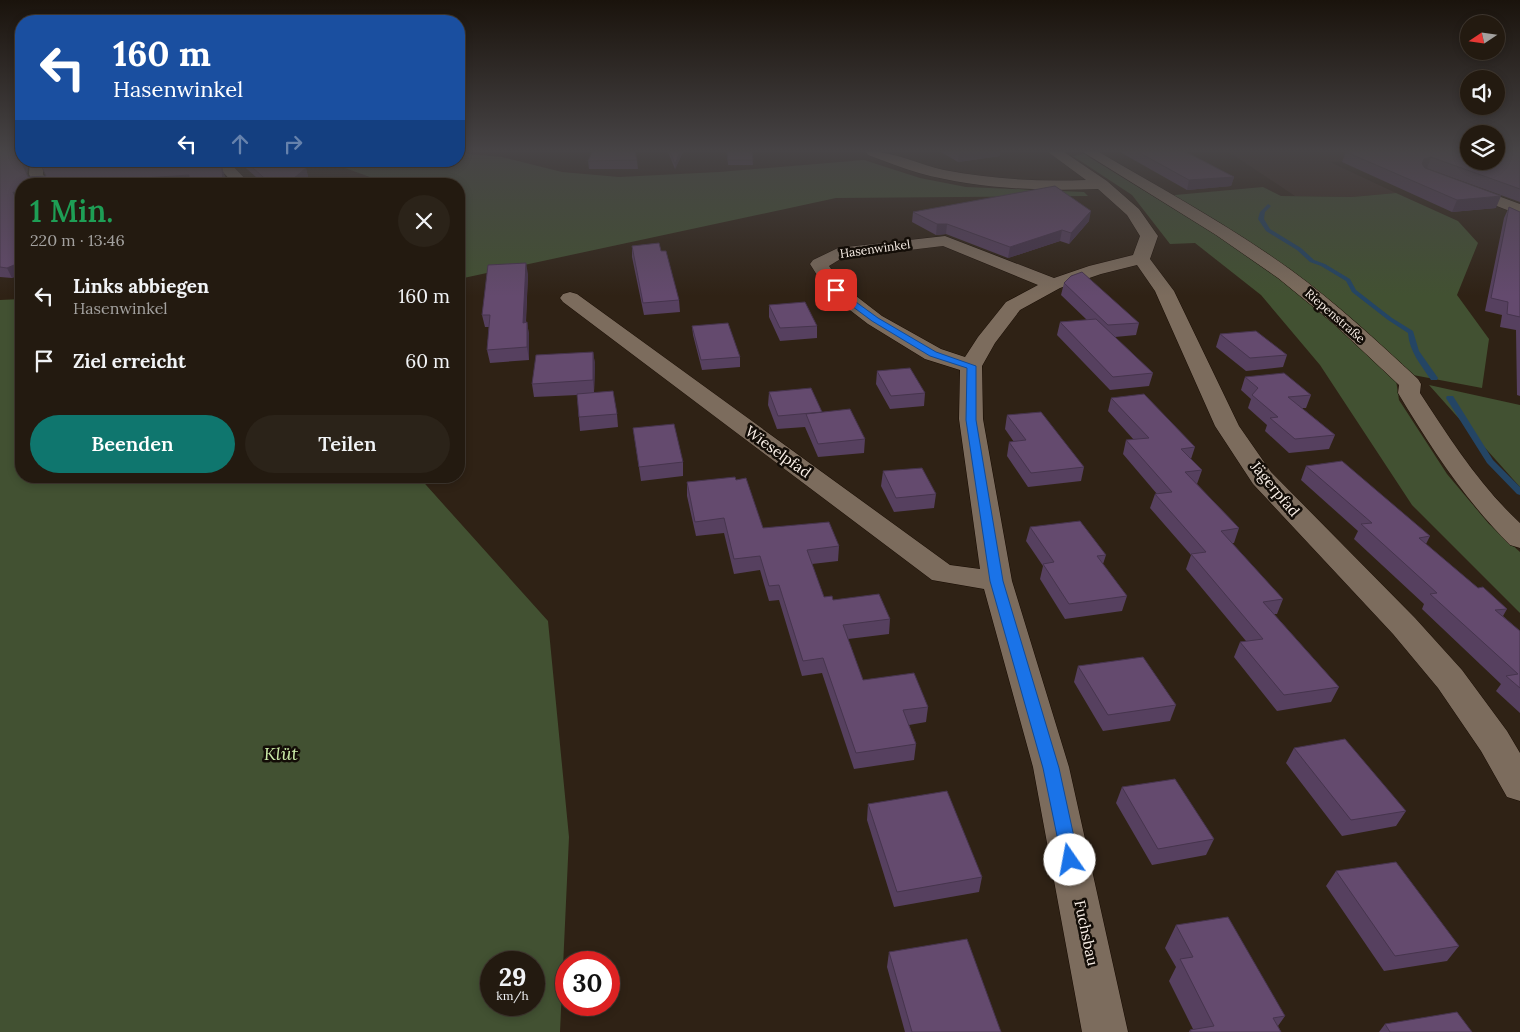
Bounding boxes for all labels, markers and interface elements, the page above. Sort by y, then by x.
north arrow [1460,15,1505,60]
map controls [1460,15,1505,170]
text: 160 m [113,31,211,76]
icon: left [30,35,95,100]
button: sound [1460,70,1505,115]
text: Hasenwinkel [113,75,243,103]
button: layers [1460,125,1505,170]
icon: left [173,130,201,158]
icon: ahead [226,130,254,158]
icon: right [279,130,307,158]
text: 1 Min. [30,192,113,230]
button: close [398,195,450,247]
text: 220 m · 13:46 [30,230,125,250]
street label: Hasenwinkel [839,236,911,261]
pin [815,269,857,311]
text: Links abbiegen [73,274,209,298]
icon: arrive [822,276,850,304]
icon: left [30,282,58,310]
text: 160 m [398,284,450,308]
street label: Riepenstraße [1302,286,1369,346]
text: Hasenwinkel [73,298,168,318]
icon: arrive [30,347,58,375]
text: Ziel erreicht [73,349,186,373]
text: 60 m [405,349,450,373]
button: Beenden [30,415,235,473]
button: Teilen [245,415,450,473]
street label: Wieselpfad [742,421,815,482]
street label: Jägerpfad [1246,456,1304,520]
park label: Klüt [264,742,299,765]
position arrow [1043,833,1095,885]
street label: Fuchsbau [1070,899,1103,967]
speed limit sign: 30 [555,951,620,1016]
text: 29 [499,961,526,993]
text: km/h [496,988,529,1003]

